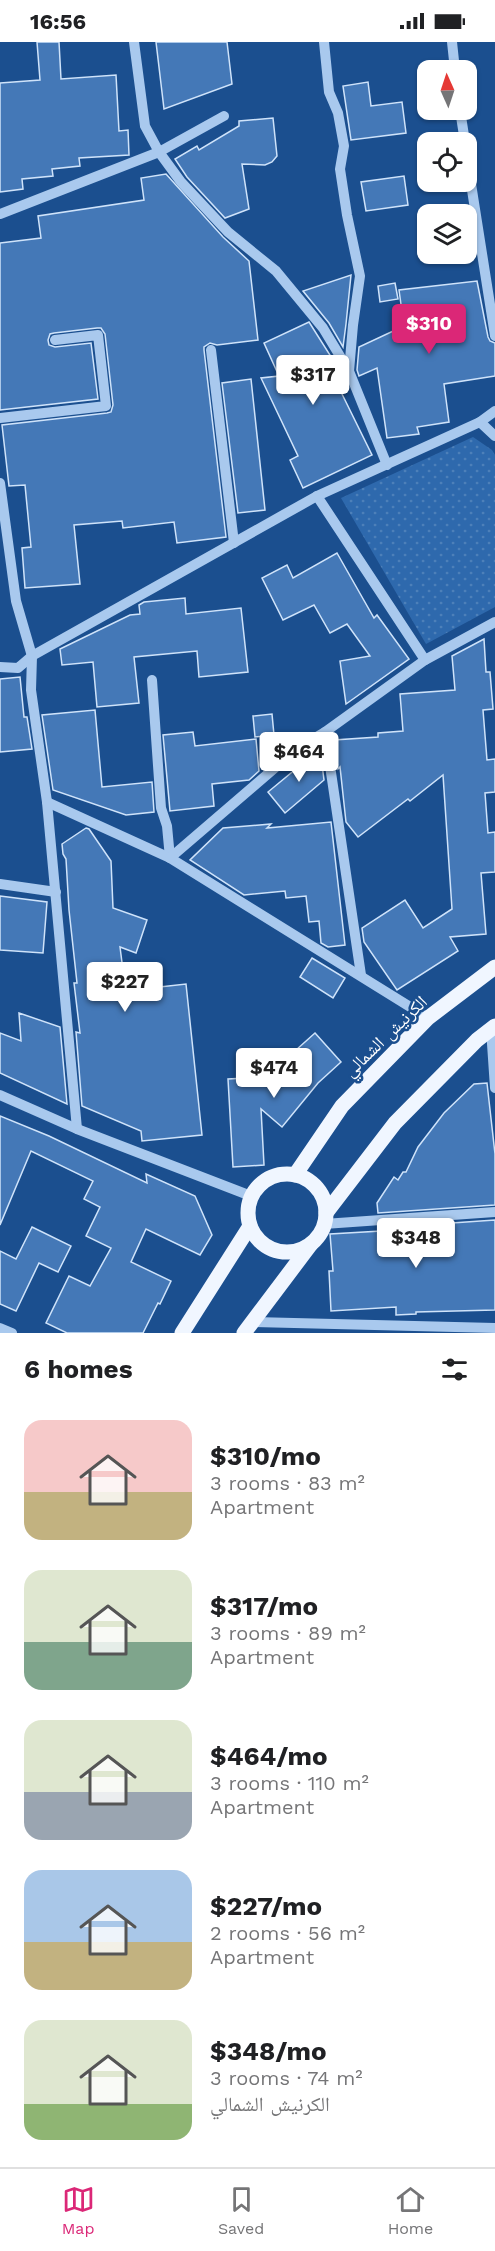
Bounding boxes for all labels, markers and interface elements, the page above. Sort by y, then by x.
text: 16:56 [30,9,86,34]
north arrow [417,60,477,120]
map controls [417,60,477,264]
button: locate [417,132,477,192]
button: layers [417,204,477,264]
pin: $310 [393,304,465,355]
text: $310 [406,311,452,335]
pin: $317 [277,355,349,406]
text: $317 [290,362,336,386]
pin: $464 [263,732,335,783]
text: $464 [274,739,324,763]
pin: $227 [89,962,161,1013]
text: $227 [101,969,149,993]
street label: الكرنيش الشمالي [339,991,434,1084]
pin: $474 [238,1048,310,1099]
text: $474 [250,1055,298,1079]
pin: $348 [380,1218,452,1269]
text: $348 [391,1225,441,1249]
icon: filters [438,1353,471,1386]
text: 6 homes [24,1354,133,1384]
text: $310/mo [210,1441,321,1471]
icon: home [72,1444,144,1516]
text: 3 rooms · 83 m² [210,1471,365,1495]
text: Apartment [210,1495,314,1519]
text: $317/mo [210,1591,318,1621]
icon: home [72,1594,144,1666]
text: 3 rooms · 89 m² [210,1621,366,1645]
text: Apartment [210,1645,314,1669]
text: $464/mo [210,1741,328,1771]
icon: home [72,1744,144,1816]
text: 3 rooms · 110 m² [210,1771,369,1795]
text: Apartment [210,1795,314,1819]
text: $227/mo [210,1891,322,1921]
icon: home [72,1894,144,1966]
text: 2 rooms · 56 m² [210,1921,365,1945]
text: Apartment [210,1945,314,1969]
text: $348/mo [210,2036,327,2066]
icon: home [72,2044,144,2116]
text: 3 rooms · 74 m² [210,2066,363,2090]
text: الكرنيش الشمالي [210,2092,330,2116]
tab: Map [62,2183,95,2238]
tab: Saved [218,2183,264,2238]
tab: Home [388,2183,433,2238]

